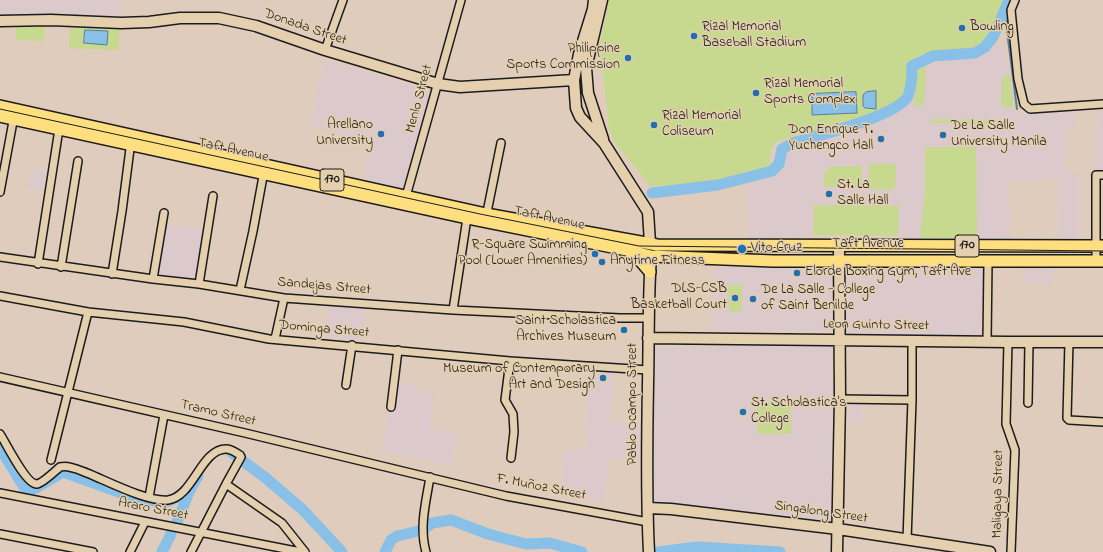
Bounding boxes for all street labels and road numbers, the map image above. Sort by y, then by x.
street label: Donada Street [262,6,348,50]
street label: Menlo Street [403,63,437,135]
street label: Taft Avenue [196,135,270,167]
road number: 170 [320,169,344,191]
street label: Taft Avenue [512,203,586,235]
road number: 170 [955,235,979,257]
street label: Taft Avenue [832,237,904,253]
street label: Sandejas Street [277,275,371,299]
street label: Leon Guinto Street [823,317,929,335]
street label: Dominga Street [278,318,370,342]
street label: Pablo Ocampo Street [626,343,642,465]
street label: Tramo Street [179,397,257,431]
street label: Maligaya Street [990,449,1008,539]
street label: F. Muñoz Street [495,471,587,505]
street label: Araro Street [117,495,189,525]
street label: Singalong Street [773,498,869,528]

